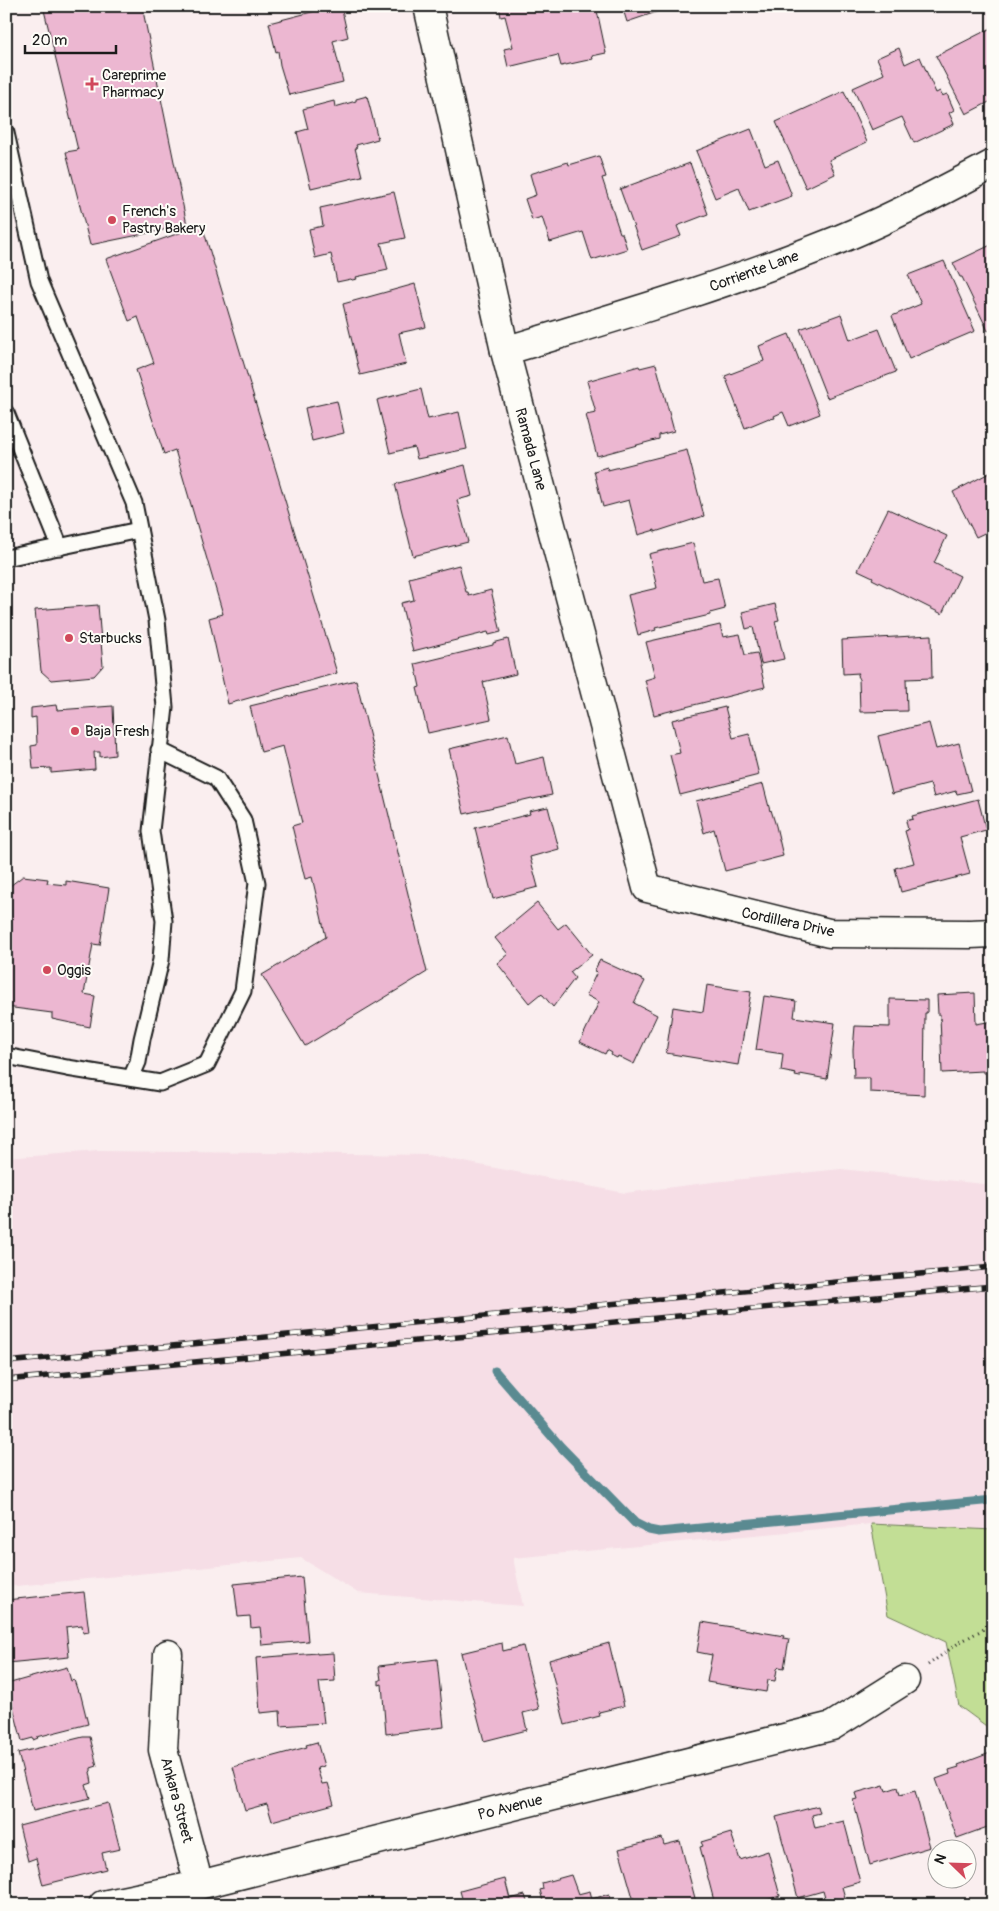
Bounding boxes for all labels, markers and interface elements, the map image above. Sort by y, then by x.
scale bar [25,22,116,54]
text: 20 m [32,31,67,50]
place label: Careprime Pharmacy [102,66,167,102]
marker: Careprime Pharmacy [86,78,98,90]
place label: French's Pastry Bakery [122,202,206,238]
marker: French's Pastry Bakery [106,214,118,226]
street label: Corriente Lane [707,246,802,296]
street label: Ramada Lane [510,406,551,493]
place label: Starbucks [79,629,142,648]
marker: Starbucks [63,632,75,644]
place label: Baja Fresh [85,722,149,741]
marker: Baja Fresh [69,725,81,737]
street label: Cordillera Drive [740,903,837,942]
place label: Oggis [57,961,91,980]
marker: Oggis [41,964,53,976]
street label: Ankara Street [156,1755,197,1846]
street label: Po Avenue [476,1790,545,1825]
north arrow [926,1838,976,1888]
text: N [931,1851,950,1867]

